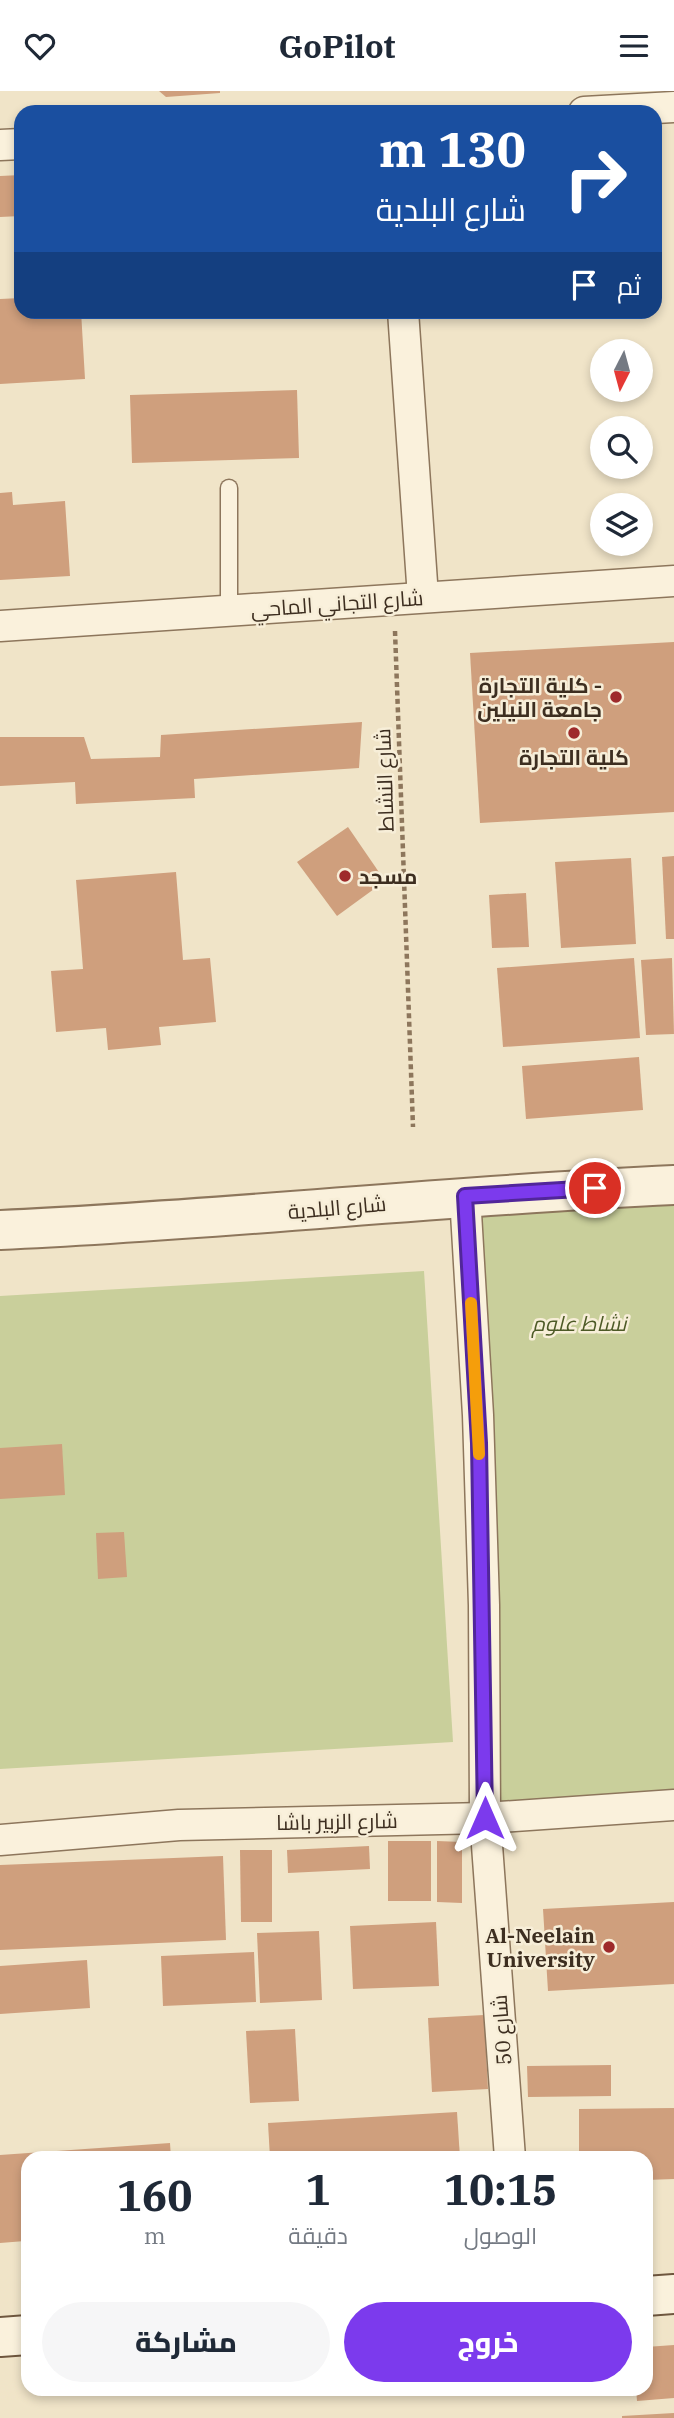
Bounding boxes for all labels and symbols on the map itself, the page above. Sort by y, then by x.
north arrow [590,339,653,403]
street label: شارع التجاني الماحي [250,583,425,626]
place label: كلية التجارة - جامعة النيلين [477,671,602,723]
marker: كلية التجارة - جامعة النيلين [608,689,624,705]
marker: كلية التجارة [566,725,582,741]
street label: شارع النشاط [368,728,401,832]
place label: كلية التجارة [519,743,629,771]
place label: مسجد [359,862,417,890]
marker: مسجد [337,868,353,884]
pin [565,1158,625,1218]
street label: شارع البلدية [287,1189,387,1226]
park label: نشاط علوم [531,1309,629,1338]
position arrow [448,1781,522,1855]
street label: شارع الزبير باشا [276,1806,398,1837]
place label: Al-Neelain University [485,1921,595,1973]
marker: Al-Neelain University [601,1939,617,1955]
street label: شارع 50 [485,1994,518,2066]

